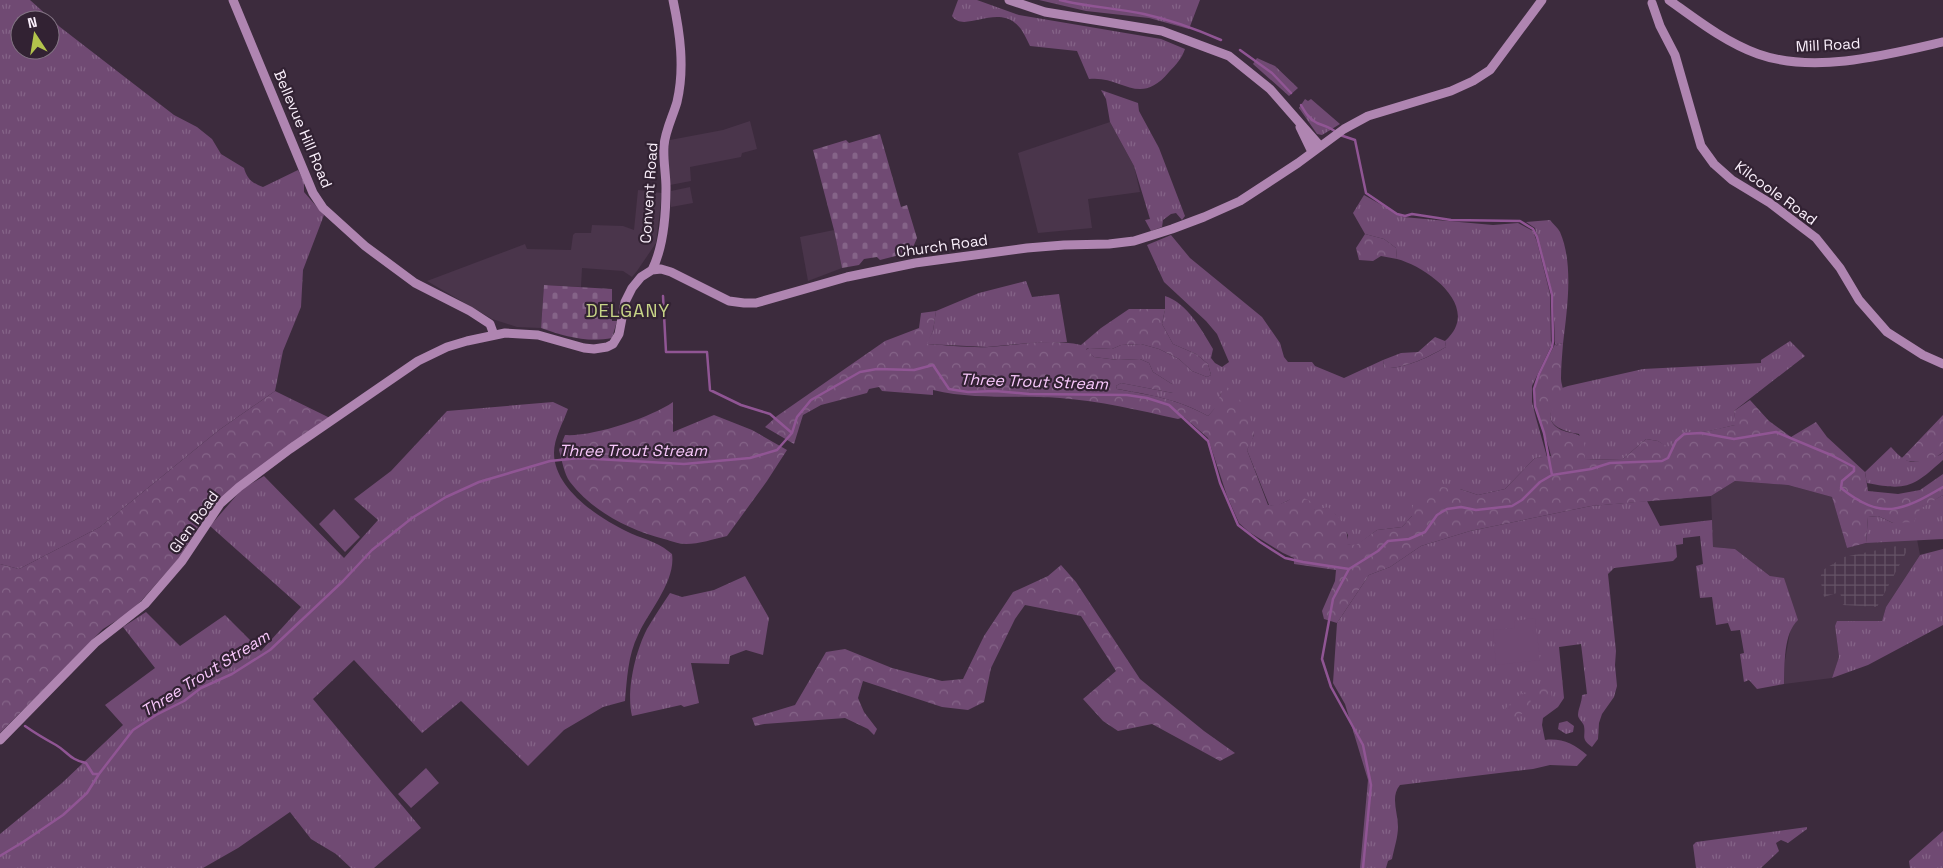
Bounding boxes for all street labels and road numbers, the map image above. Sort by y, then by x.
street label: Mill Road [1795,33,1861,56]
street label: Bellevue Hill Road [270,67,337,191]
street label: Convent Road [635,142,662,244]
street label: Kilcoole Road [1731,156,1821,229]
street label: Church Road [895,230,989,261]
street label: Glen Road [165,487,223,557]

